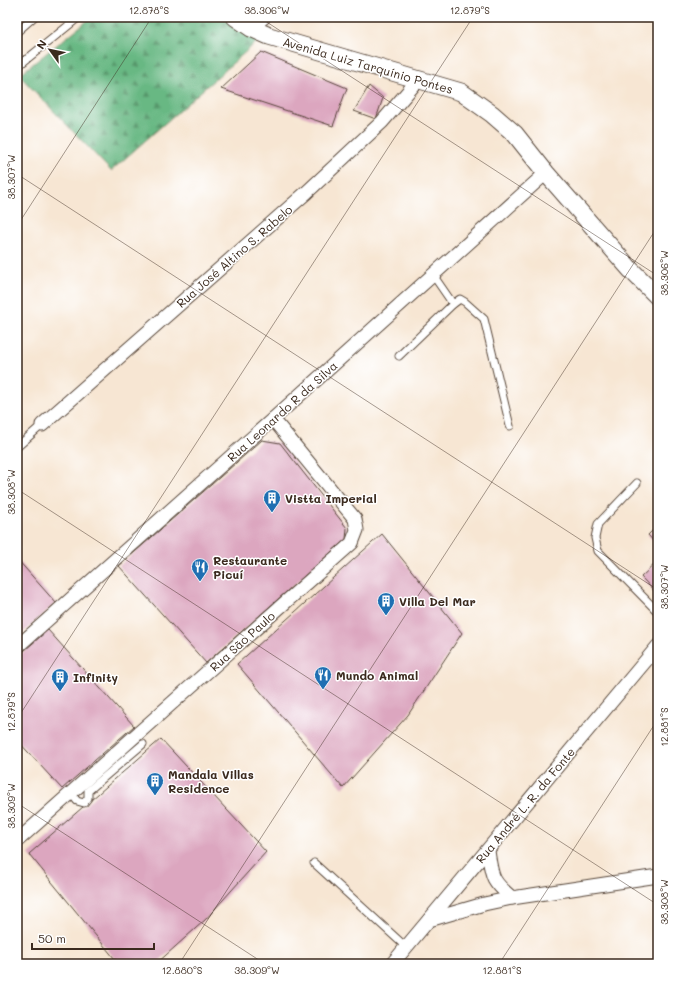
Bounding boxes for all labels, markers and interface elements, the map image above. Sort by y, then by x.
text: 12.878°S [129,3,169,17]
text: 38.306°W [244,3,290,17]
text: 12.879°S [450,3,490,17]
north arrow [30,30,70,70]
street label: Avenida Luiz Tarquínio Pontes [281,33,455,97]
text: N [33,37,50,52]
text: 38.307°W [4,154,18,200]
street label: Rua José Altino S. Rabelo [173,201,295,311]
text: 38.306°W [657,250,671,296]
street label: Rua Leonardo R da Silva [224,357,340,465]
text: 38.308°W [4,469,18,515]
building icon: Vistta Imperial [262,488,282,513]
place label: Vistta Imperial [285,490,377,506]
place label: Restaurante Picuí [213,552,287,582]
restaurant icon: Restaurante Picuí [190,557,210,582]
text: 38.307°W [657,564,671,610]
building icon: Villa Del Mar [376,591,396,616]
place label: Villa Del Mar [399,593,476,609]
street label: Rua São Paulo [206,608,278,674]
restaurant icon: Mundo Animal [313,665,333,690]
building icon: Infinity [50,667,70,692]
place label: Mundo Animal [336,667,418,683]
place label: Infinity [73,669,118,685]
text: 12.879°S [4,692,18,732]
text: 12.881°S [657,707,671,747]
street label: Rua André L. R. da Fonte [472,744,578,866]
place label: Mandala Villas Residence [168,766,254,796]
building icon: Mandala Villas Residence [145,771,165,796]
text: 38.309°W [4,783,18,829]
text: 38.308°W [657,879,671,925]
scale bar [32,925,154,951]
text: 50 m [38,930,66,946]
text: 12.880°S [162,963,203,977]
text: 38.309°W [234,963,280,977]
text: 12.881°S [482,963,522,977]

